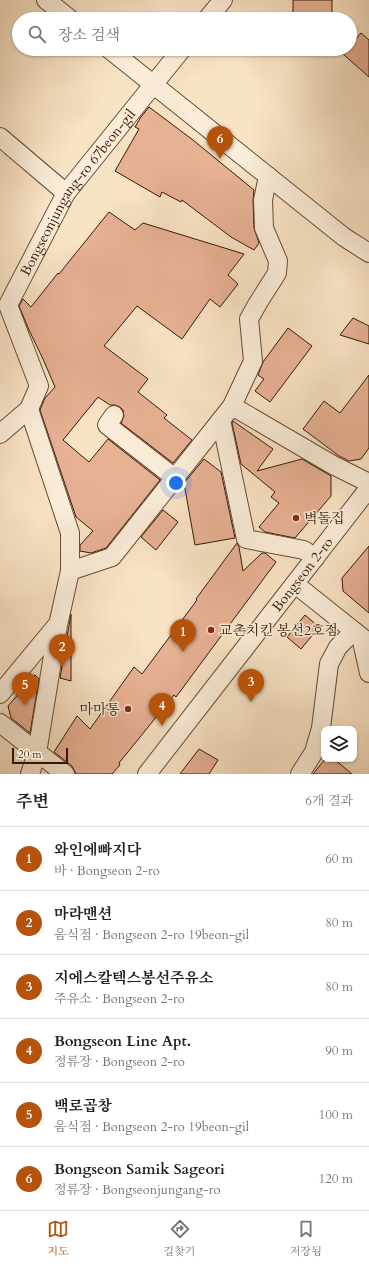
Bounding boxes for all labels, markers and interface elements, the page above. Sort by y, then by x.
search box [12,12,357,56]
icon: search [26,23,48,45]
text: 장소 검색 [58,25,120,45]
street label: Bongseonjungang-ro 67beon-gil [16,105,140,279]
pin: 6 [207,126,233,159]
your location [166,473,186,493]
place label: 벽돌집 [304,509,345,528]
marker: 벽돌집 [291,513,301,523]
street label: Bongseon 2-ro [268,533,338,616]
pin: 1 [170,619,196,652]
place label: 교촌치킨 봉선2호점 [219,621,338,640]
marker: 교촌치킨 봉선2호점 [206,625,216,635]
pin: 2 [49,634,75,667]
pin: 3 [238,669,264,702]
pin: 5 [12,672,38,705]
pin: 4 [149,693,175,726]
place label: 마마통 [79,700,120,719]
marker: 마마통 [123,704,133,714]
map controls [321,726,357,762]
button: layers [321,726,357,762]
scale bar [12,746,68,765]
text: 20 m [18,747,42,762]
text: 주변 [16,790,49,813]
text: 6개 결과 [305,792,353,810]
text: 와인에빠지다 [54,840,141,860]
text: 1 [26,850,32,868]
text: 60 m [325,850,353,868]
text: 바 · Bongseon 2-ro [54,862,160,880]
text: 마라맨션 [54,904,112,924]
text: 2 [26,914,32,932]
text: 80 m [325,914,353,932]
text: 음식점 · Bongseon 2-ro 19beon-gil [54,926,249,944]
text: 지에스칼텍스봉선주유소 [54,968,213,988]
text: 3 [26,978,32,996]
text: 80 m [325,978,353,996]
text: 주유소 · Bongseon 2-ro [54,990,185,1008]
text: Bongseon Line Apt. [54,1031,191,1051]
text: 4 [26,1042,32,1060]
text: 90 m [325,1042,353,1060]
text: 정류장 · Bongseon 2-ro [54,1053,185,1071]
text: 백로곱창 [54,1096,112,1116]
text: 5 [26,1106,32,1124]
text: 100 m [319,1106,353,1124]
text: 음식점 · Bongseon 2-ro 19beon-gil [54,1118,249,1136]
text: Bongseon Samik Sageori [54,1159,225,1179]
text: 6 [26,1170,32,1188]
text: 120 m [319,1170,353,1188]
text: 정류장 · Bongseonjungang-ro [54,1181,221,1199]
tab: 지도 [47,1218,69,1259]
tab: 길찾기 [164,1218,196,1259]
tab: 저장됨 [290,1218,322,1259]

